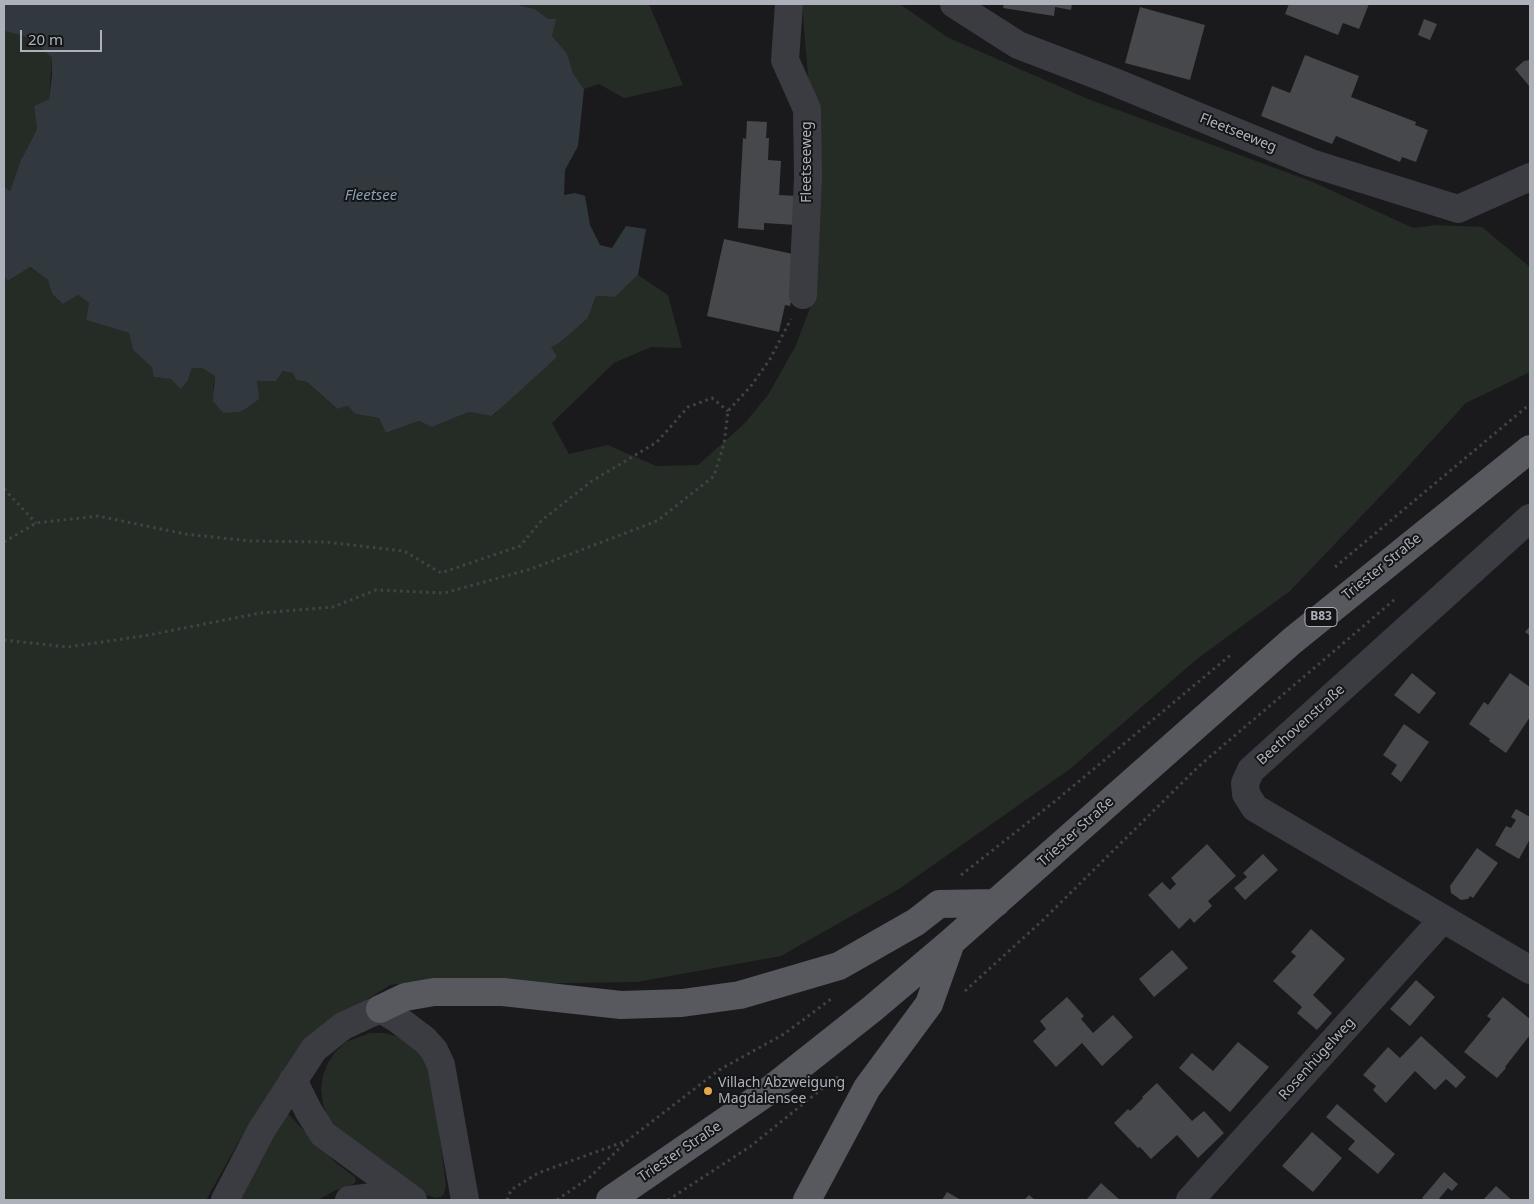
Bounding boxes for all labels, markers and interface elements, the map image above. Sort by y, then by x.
scale bar [22,20,105,52]
text: 20 m [28,29,63,49]
street label: Fleetseeweg [1197,110,1279,156]
street label: Fleetseeweg [799,121,815,203]
water label: Fleetsee [345,187,397,205]
street label: Triester Straße [1339,530,1425,604]
road number: B83 [1305,608,1337,626]
street label: Beethovenstraße [1254,681,1348,769]
street label: Triester Straße [1035,794,1117,870]
street label: Rosenhügelweg [1276,1014,1358,1104]
place label: Villach Abzweigung Magdalensee [718,1075,845,1108]
marker: Villach Abzweigung Magdalensee [702,1085,714,1097]
street label: Triester Straße [635,1118,725,1186]

